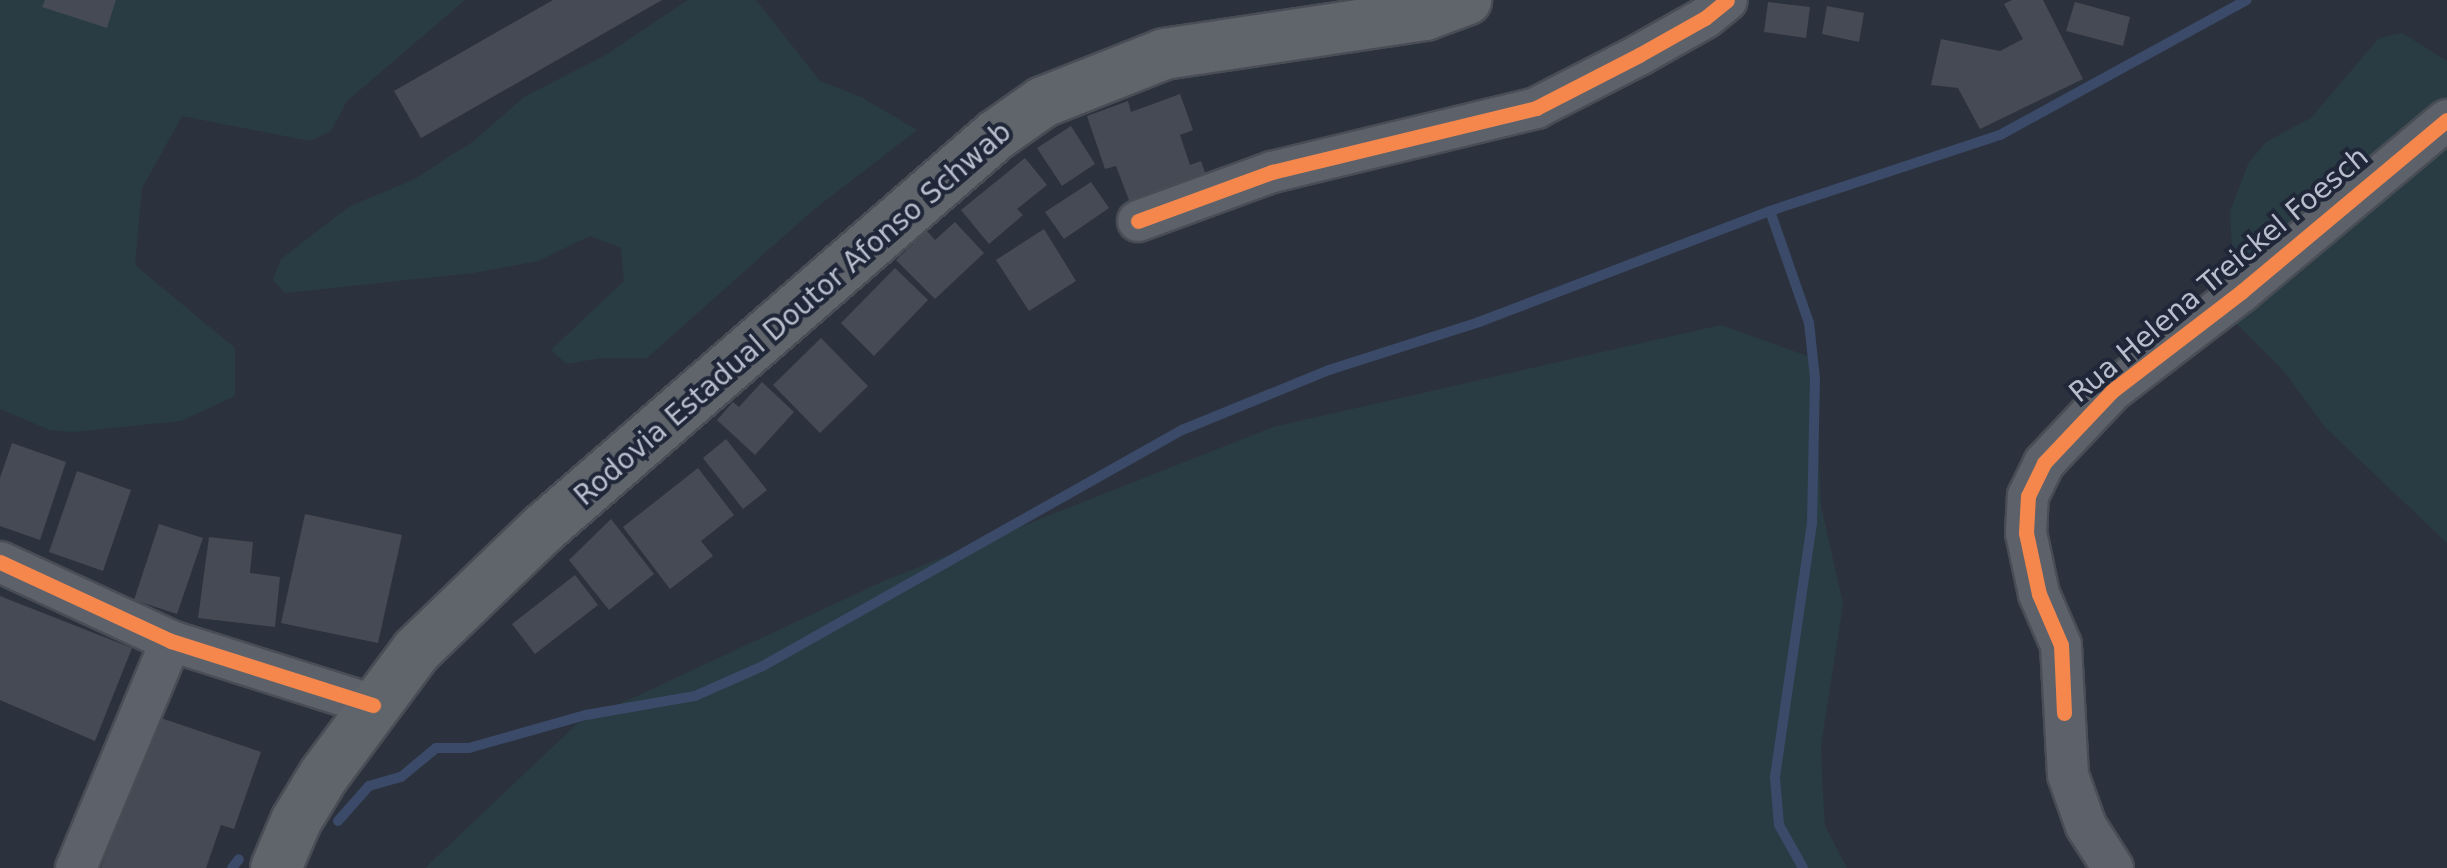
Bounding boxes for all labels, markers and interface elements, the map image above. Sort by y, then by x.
street label: Rodovia Estadual Doutor Afonso Schwab [568,115,1018,513]
street label: Rua Helena Treickel Foesch [2063,140,2375,410]

